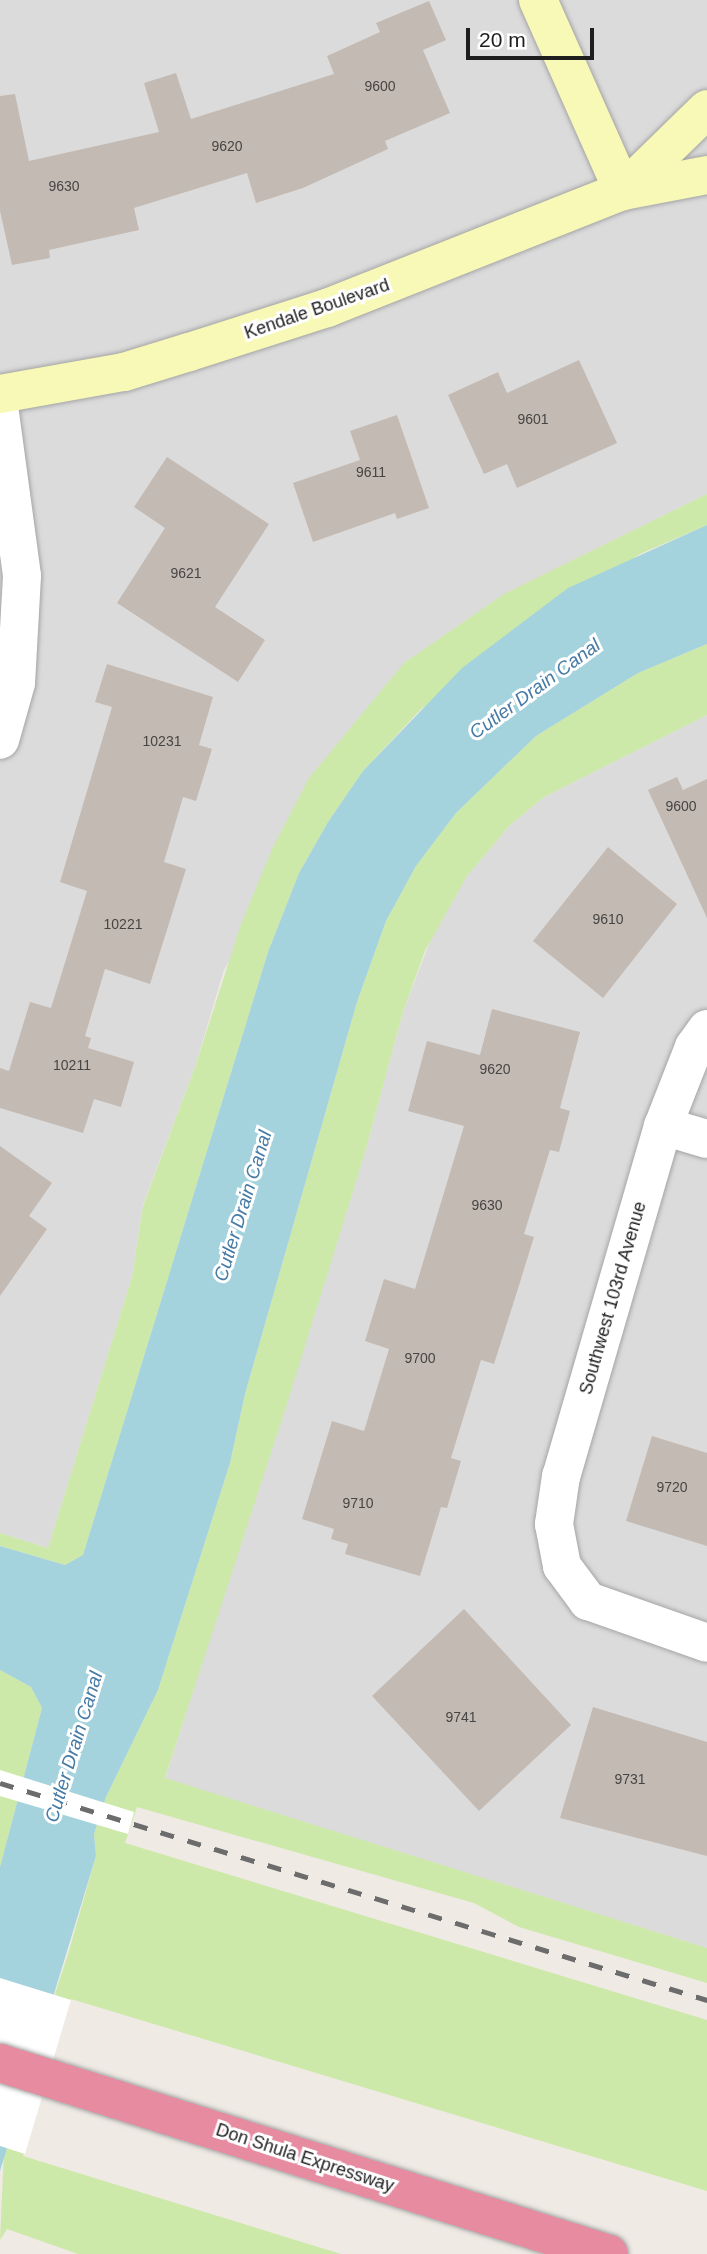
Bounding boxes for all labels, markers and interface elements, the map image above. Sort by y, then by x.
scale bar [469,14,597,58]
text: 20 m [479,28,526,51]
house number: 9600 [364,78,396,94]
house number: 9620 [211,138,243,154]
house number: 9630 [48,178,80,194]
street label: Kendale Boulevard [242,274,392,344]
house number: 9601 [517,411,549,427]
house number: 9611 [356,464,386,480]
house number: 9621 [170,565,202,581]
water label: Cutler Drain Canal [465,634,605,744]
house number: 10231 [143,733,181,749]
house number: 9600 [665,798,697,814]
house number: 9610 [592,911,624,927]
house number: 10221 [104,916,142,932]
house number: 10211 [53,1057,91,1073]
house number: 9620 [479,1061,511,1077]
water label: Cutler Drain Canal [209,1128,277,1284]
house number: 9630 [471,1197,503,1213]
street label: Southwest 103rd Avenue [575,1199,651,1397]
house number: 9700 [404,1350,436,1366]
house number: 9720 [656,1479,688,1495]
house number: 9710 [342,1495,374,1511]
water label: Cutler Drain Canal [40,1669,108,1825]
house number: 9741 [445,1709,477,1725]
house number: 9731 [614,1771,646,1787]
street label: Don Shula Expressway [213,2119,397,2197]

